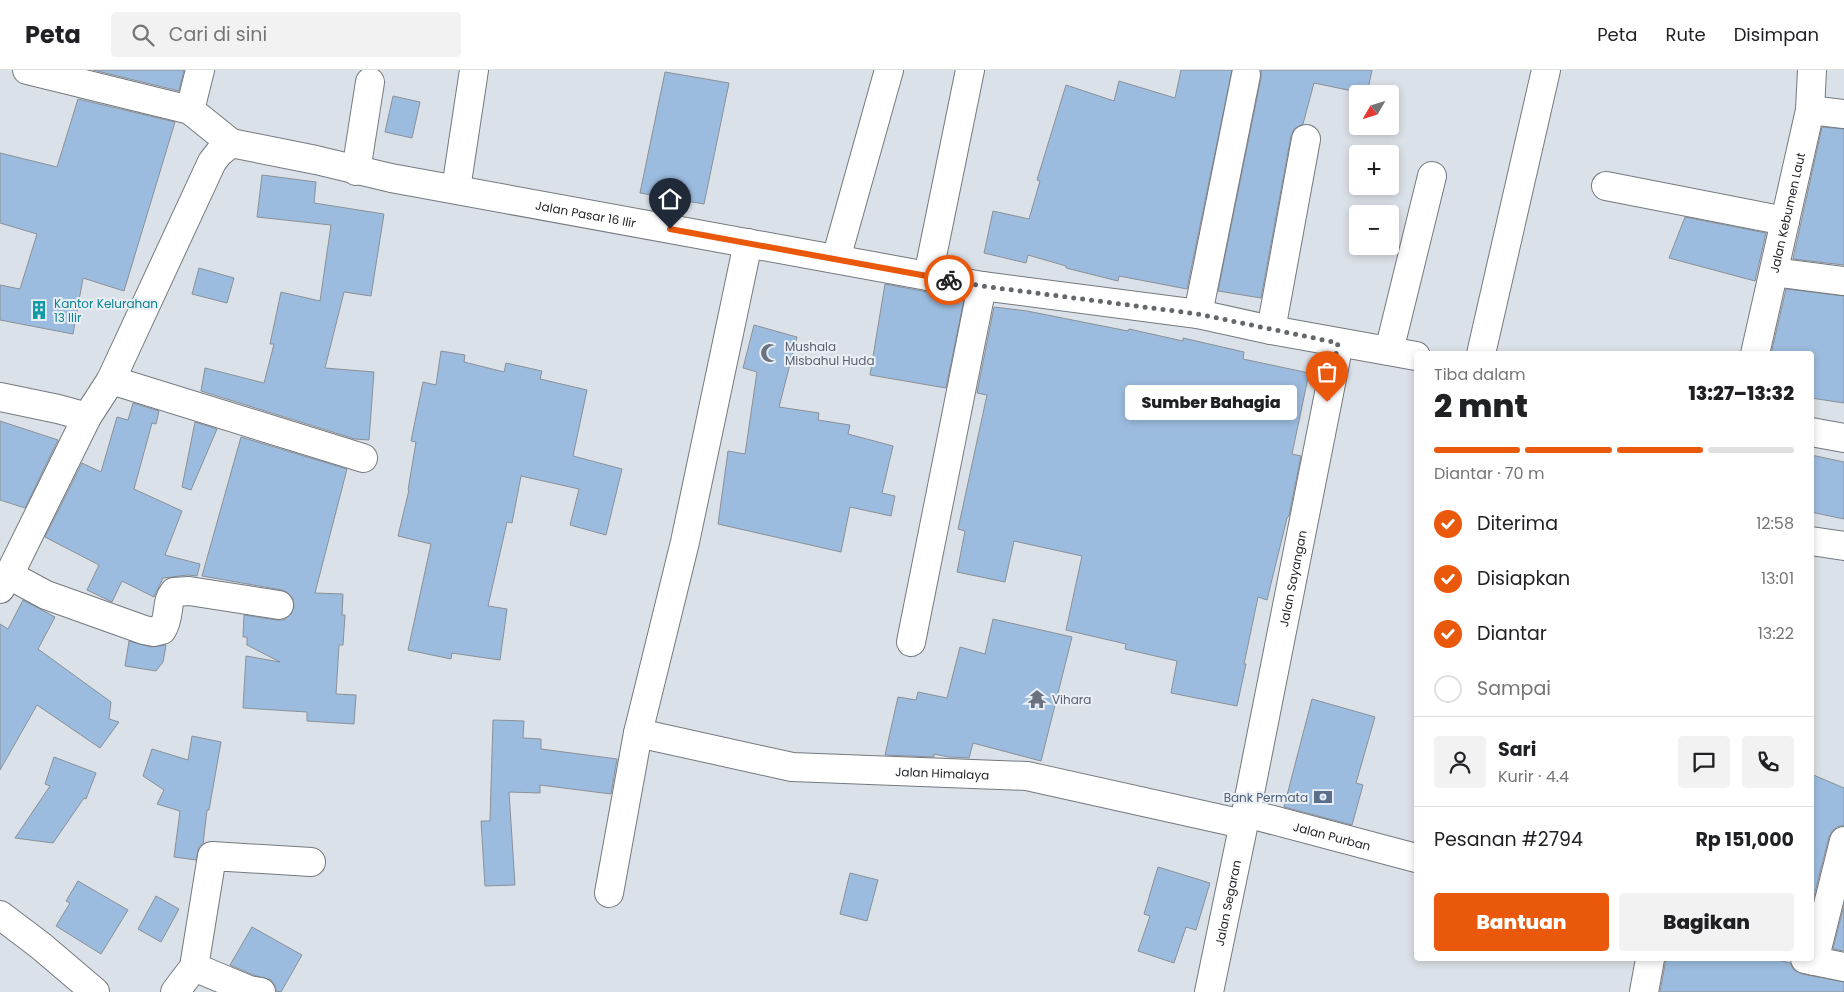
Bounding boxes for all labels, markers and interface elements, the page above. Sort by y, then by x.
search box [111,12,461,57]
text: Peta [25,18,81,51]
icon: search [129,21,157,49]
text: Cari di sini [169,21,267,48]
text: Peta [1597,22,1637,47]
text: Rute [1665,22,1706,47]
text: Disimpan [1734,22,1819,47]
north arrow [1349,85,1399,135]
map controls [1349,85,1399,255]
button: + [1349,145,1399,195]
street label: Jalan Kebumen Laut [1765,151,1809,274]
pin [649,178,691,229]
icon: home [656,185,684,213]
street label: Jalan Pasar 16 Ilir [534,196,638,231]
button: − [1349,205,1399,255]
courier [924,255,974,305]
icon: bike [935,266,963,294]
place label: Kantor Kelurahan 13 Ilir [54,295,158,326]
building icon: Kantor Kelurahan 13 Ilir [28,299,50,321]
place label: Mushala Misbahul Huda [785,338,875,369]
mosque icon: Mushala Misbahul Huda [759,342,781,364]
pin [1306,351,1348,402]
icon: bag [1313,358,1341,386]
text: Tiba dalam [1434,363,1525,386]
text: 13:27–13:32 [1688,380,1794,407]
text: 2 mnt [1434,383,1528,428]
callout: Sumber Bahagia [1124,384,1297,420]
text: Sumber Bahagia [1141,391,1281,414]
text: Diantar · 70 m [1434,462,1544,485]
icon: check [1434,510,1462,538]
text: Diterima [1477,510,1558,537]
text: 12:58 [1756,512,1794,535]
street label: Jalan Sayangan [1275,529,1310,628]
icon: check [1434,565,1462,593]
text: Disiapkan [1477,565,1570,592]
text: 13:01 [1761,567,1794,590]
icon: check [1434,620,1462,648]
text: Diantar [1477,620,1547,647]
text: 13:22 [1758,622,1794,645]
text: Sampai [1477,675,1551,702]
temple icon: Vihara [1026,688,1048,710]
place label: Vihara [1052,691,1091,708]
button: person [1434,736,1486,788]
text: Sari [1498,736,1536,763]
button: chat [1678,736,1730,788]
button: phone [1742,736,1794,788]
street label: Jalan Himalaya [895,762,990,783]
text: Kurir · 4.4 [1498,765,1569,788]
bank icon: Bank Permata [1312,786,1334,808]
place label: Bank Permata [1224,789,1308,806]
street label: Jalan Purban [1291,817,1373,854]
text: Pesanan #2794 [1434,826,1583,853]
text: Rp 151,000 [1695,826,1794,853]
street label: Jalan Segaran [1210,858,1245,947]
button: Bantuan [1434,893,1609,951]
button: Bagikan [1619,893,1794,951]

